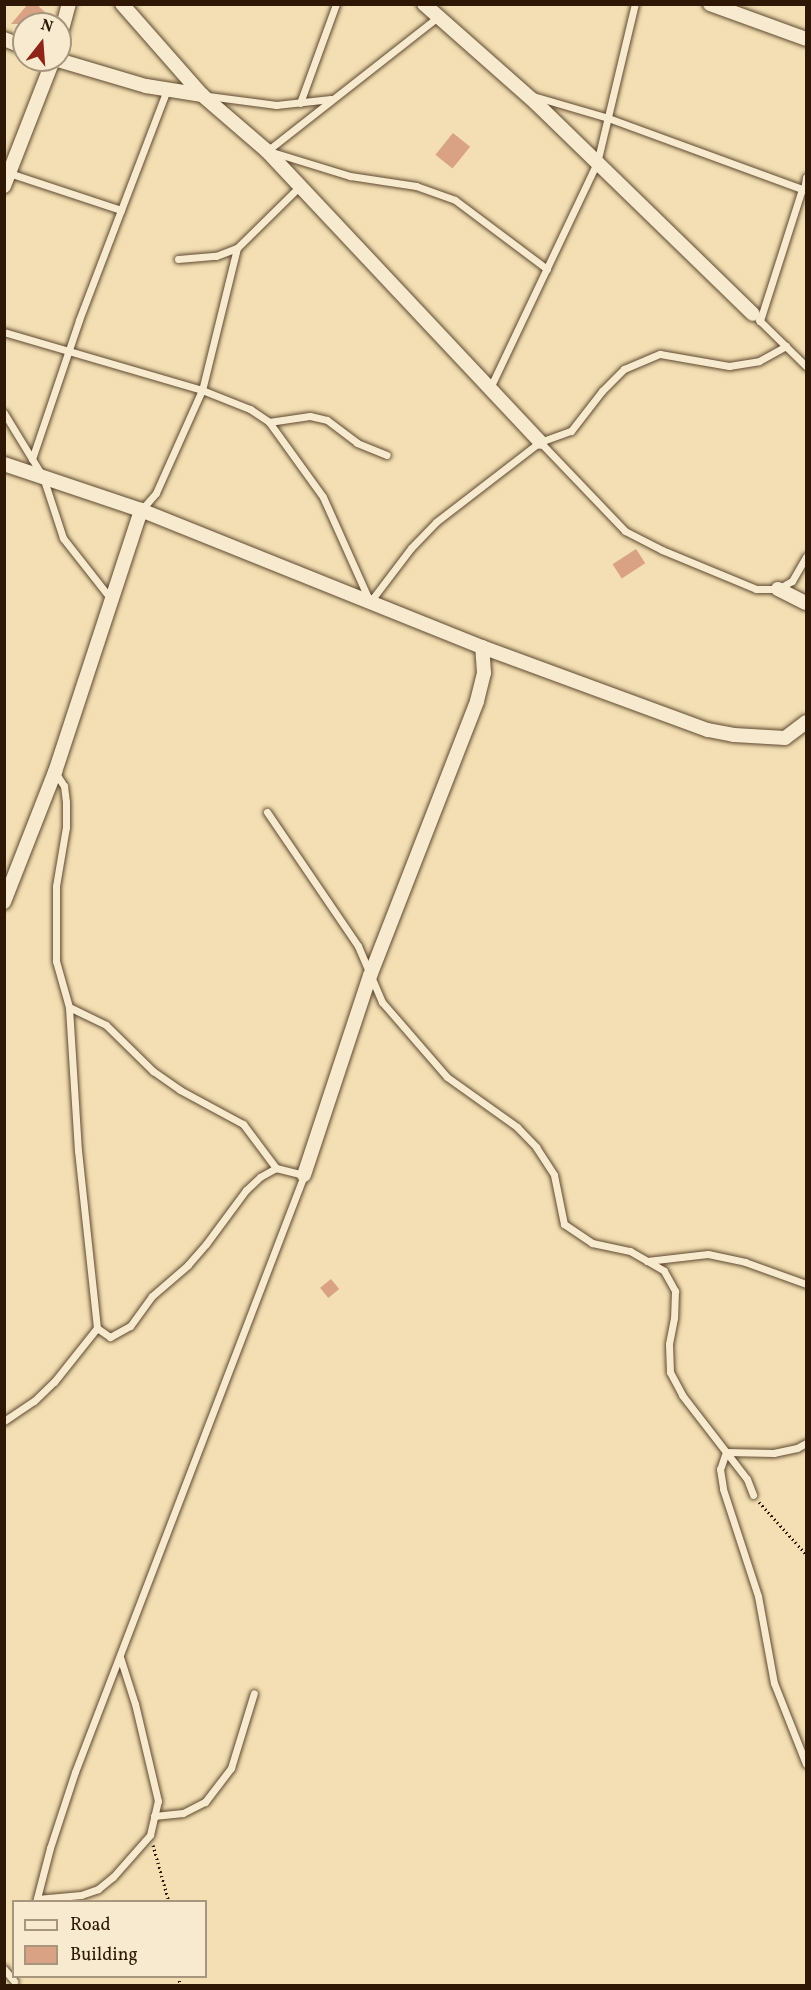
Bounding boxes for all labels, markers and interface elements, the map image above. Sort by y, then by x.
north arrow [12,12,72,72]
text: N [38,14,55,39]
legend [12,1900,207,1978]
text: Road [70,1913,111,1938]
text: Building [70,1943,138,1968]

